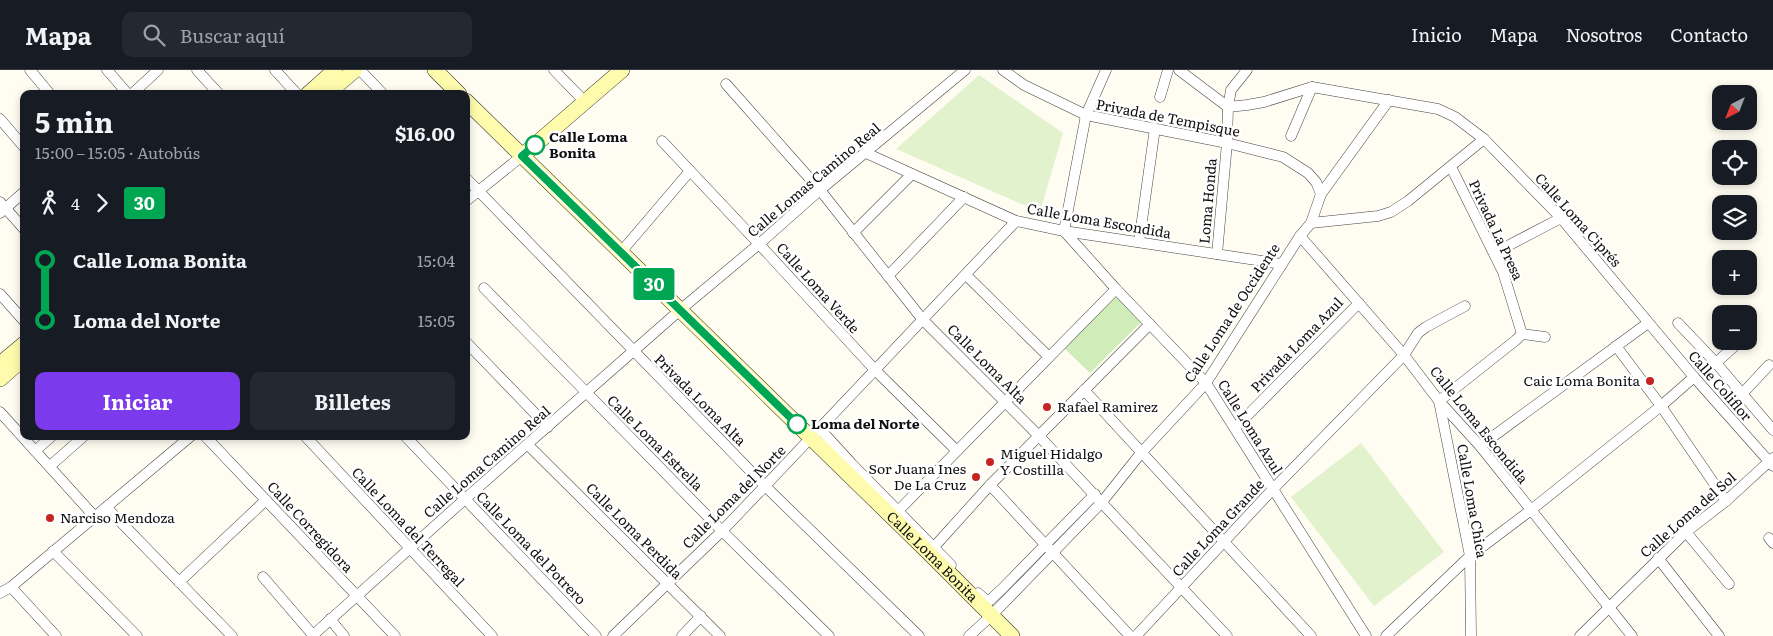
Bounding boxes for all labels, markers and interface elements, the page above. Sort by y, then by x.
search box [122,12,472,57]
text: Mapa [25,17,92,52]
icon: search [140,21,168,49]
text: Buscar aquí [180,21,285,49]
text: Inicio [1411,21,1462,48]
text: Mapa [1490,21,1538,48]
text: Nosotros [1566,21,1642,48]
text: Contacto [1670,21,1748,48]
north arrow [1712,85,1758,130]
map controls [1712,85,1757,350]
street label: Privada de Tempisque [1095,93,1242,141]
text: 5 min [35,100,113,142]
street label: Calle Lomas Camino Real [742,117,884,241]
text: $16.00 [395,119,455,147]
place label: Calle Loma Bonita [549,126,628,162]
marker: Calle Loma Bonita [525,135,545,155]
text: 15:00 – 15:05 · Autobús [35,140,200,164]
button: locate [1712,140,1757,185]
street label: Loma Honda [1193,157,1221,245]
street label: Calle Loma Ciprés [1531,168,1626,271]
street label: Privada La Presa [1465,176,1529,284]
icon: walk [35,189,63,217]
icon: forward [88,189,116,217]
text: 30 [134,189,155,216]
text: 4 [71,191,80,215]
button: layers [1712,195,1757,240]
street label: Calle Loma Escondida [1025,197,1173,243]
street label: Calle Loma Verde [773,238,865,337]
street label: Calle Loma de Occidente [1179,239,1284,386]
text: Calle Loma Bonita [73,246,247,274]
text: 15:04 [417,248,455,272]
button: + [1712,250,1757,295]
line badge: 30 [632,268,676,300]
text: 30 [643,270,665,297]
street label: Privada Loma Azul [1246,292,1347,396]
button: − [1712,305,1757,350]
text: Loma del Norte [73,306,221,334]
text: 15:05 [418,308,455,332]
street label: Calle Loma Alta [943,319,1032,408]
street label: Calle Coliflor [1685,346,1757,425]
street label: Privada Loma Alta [650,349,751,450]
street label: Calle Loma Escondida [1426,361,1534,488]
place label: Caic Loma Bonita [1524,370,1640,390]
button: Iniciar [35,372,240,430]
button: Billetes [250,372,455,430]
street label: Calle Loma Azul [1214,375,1288,478]
marker: Caic Loma Bonita [1644,375,1656,387]
street label: Calle Loma Estrella [603,390,708,495]
place label: Rafael Ramirez [1057,396,1158,416]
street label: Calle Loma Camino Real [419,400,554,522]
marker: Rafael Ramirez [1041,401,1053,413]
place label: Loma del Norte [811,413,920,433]
marker: Loma del Norte [787,414,807,434]
street label: Calle Loma del Norte [677,440,789,552]
street label: Calle Loma Chica [1453,442,1493,560]
place label: Miguel Hidalgo Y Costilla [1000,443,1103,479]
marker: Miguel Hidalgo Y Costilla [984,456,996,468]
place label: Sor Juana Ines De La Cruz [869,458,966,494]
street label: Calle Loma del Terregal [348,462,470,591]
street label: Calle Loma del Sol [1635,467,1740,562]
marker: Sor Juana Ines De La Cruz [970,471,982,483]
street label: Calle Loma Grande [1167,474,1268,581]
street label: Calle Corregidora [263,476,359,577]
street label: Calle Loma Perdida [582,478,688,583]
street label: Calle Loma del Potrero [472,486,591,608]
street label: Calle Loma Bonita [883,506,984,606]
place label: Narciso Mendoza [60,507,175,527]
marker: Narciso Mendoza [44,512,56,524]

